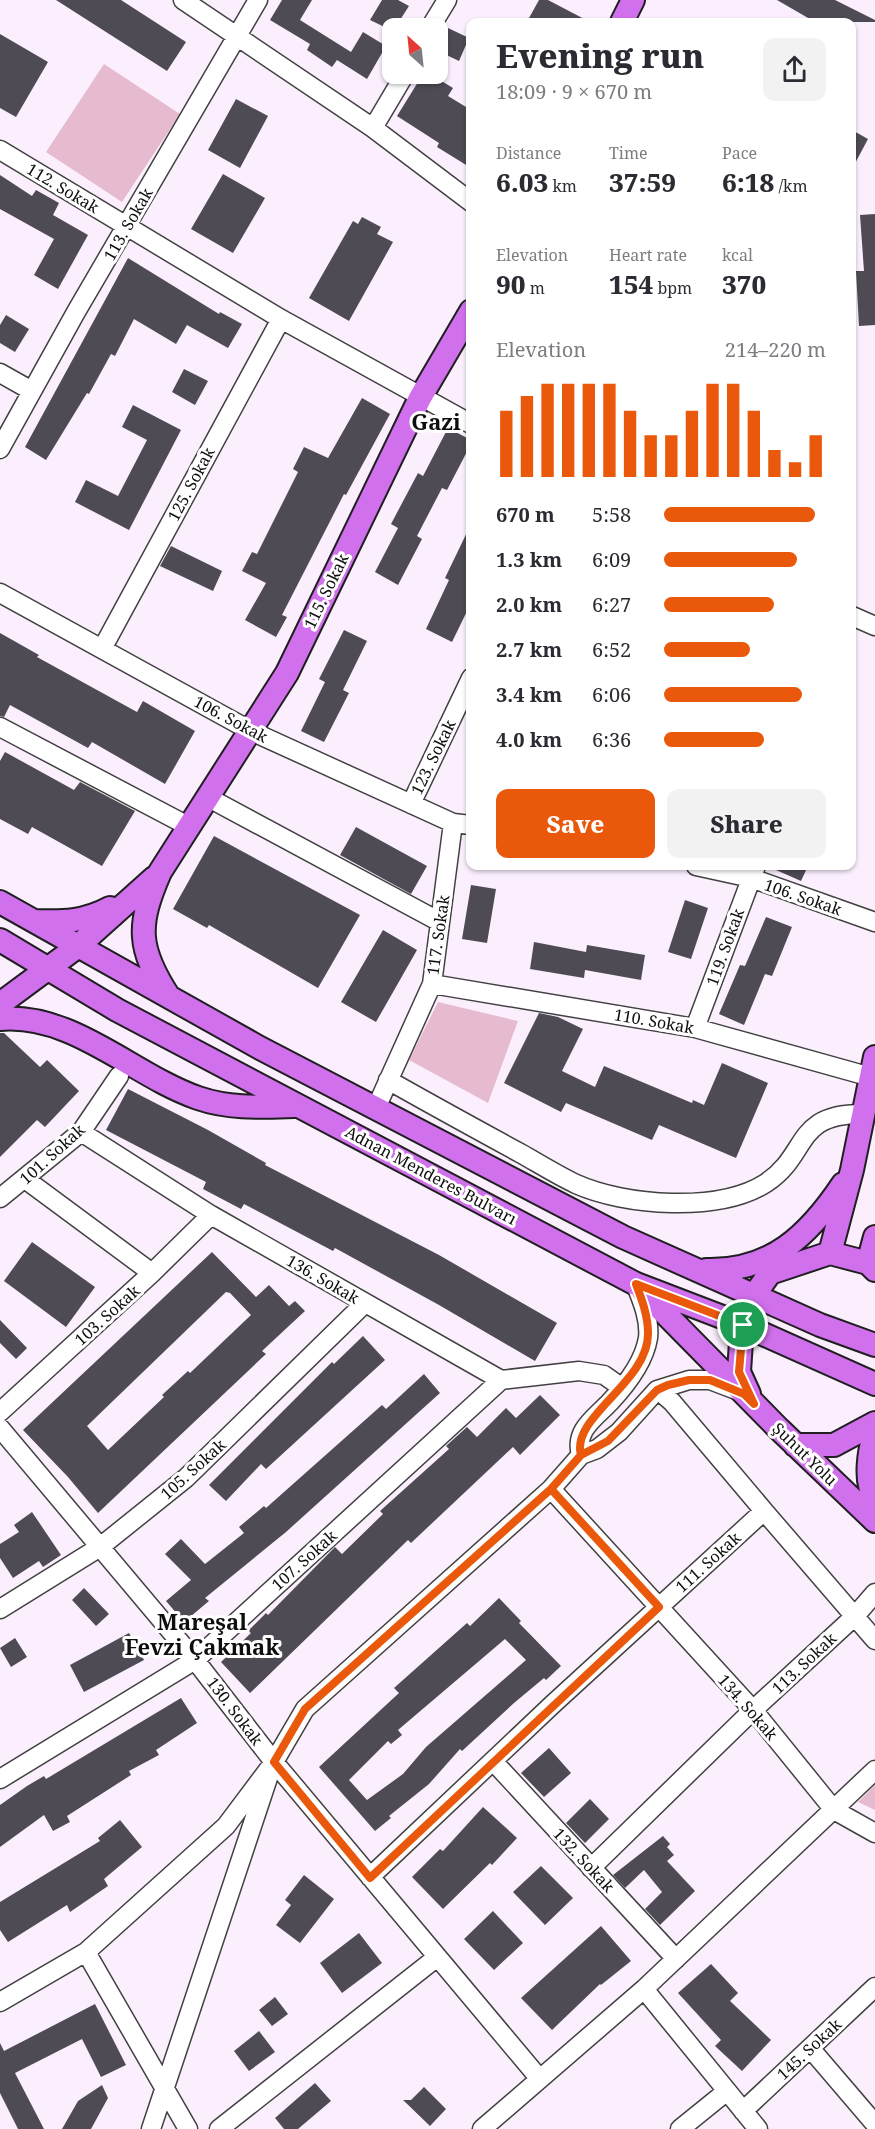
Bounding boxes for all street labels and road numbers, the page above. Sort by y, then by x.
street label: 112. Sokak [23,158,104,219]
street label: 113. Sokak [98,183,158,264]
street label: 125. Sokak [162,443,220,525]
street label: 115. Sokak [298,549,354,632]
street label: 106. Sokak [190,690,272,748]
street label: 123. Sokak [405,715,461,798]
street label: 106. Sokak [761,873,845,921]
street label: 117. Sokak [421,893,455,976]
street label: 119. Sokak [701,905,749,989]
street label: 110. Sokak [612,1003,696,1039]
street label: 101. Sokak [15,1118,90,1189]
street label: Adnan Menderes Bulvarı [342,1120,520,1230]
street label: 136. Sokak [283,1249,364,1309]
street label: 103. Sokak [70,1279,145,1350]
street label: Şuhut Yolu [768,1418,842,1490]
street label: 105. Sokak [156,1433,231,1504]
street label: 107. Sokak [267,1524,342,1595]
street label: 111. Sokak [671,1526,746,1597]
street label: 113. Sokak [767,1627,841,1699]
street label: 134. Sokak [713,1669,783,1745]
street label: 130. Sokak [202,1672,268,1750]
street label: 132. Sokak [548,1823,620,1897]
street label: 145. Sokak [772,2013,846,2085]

